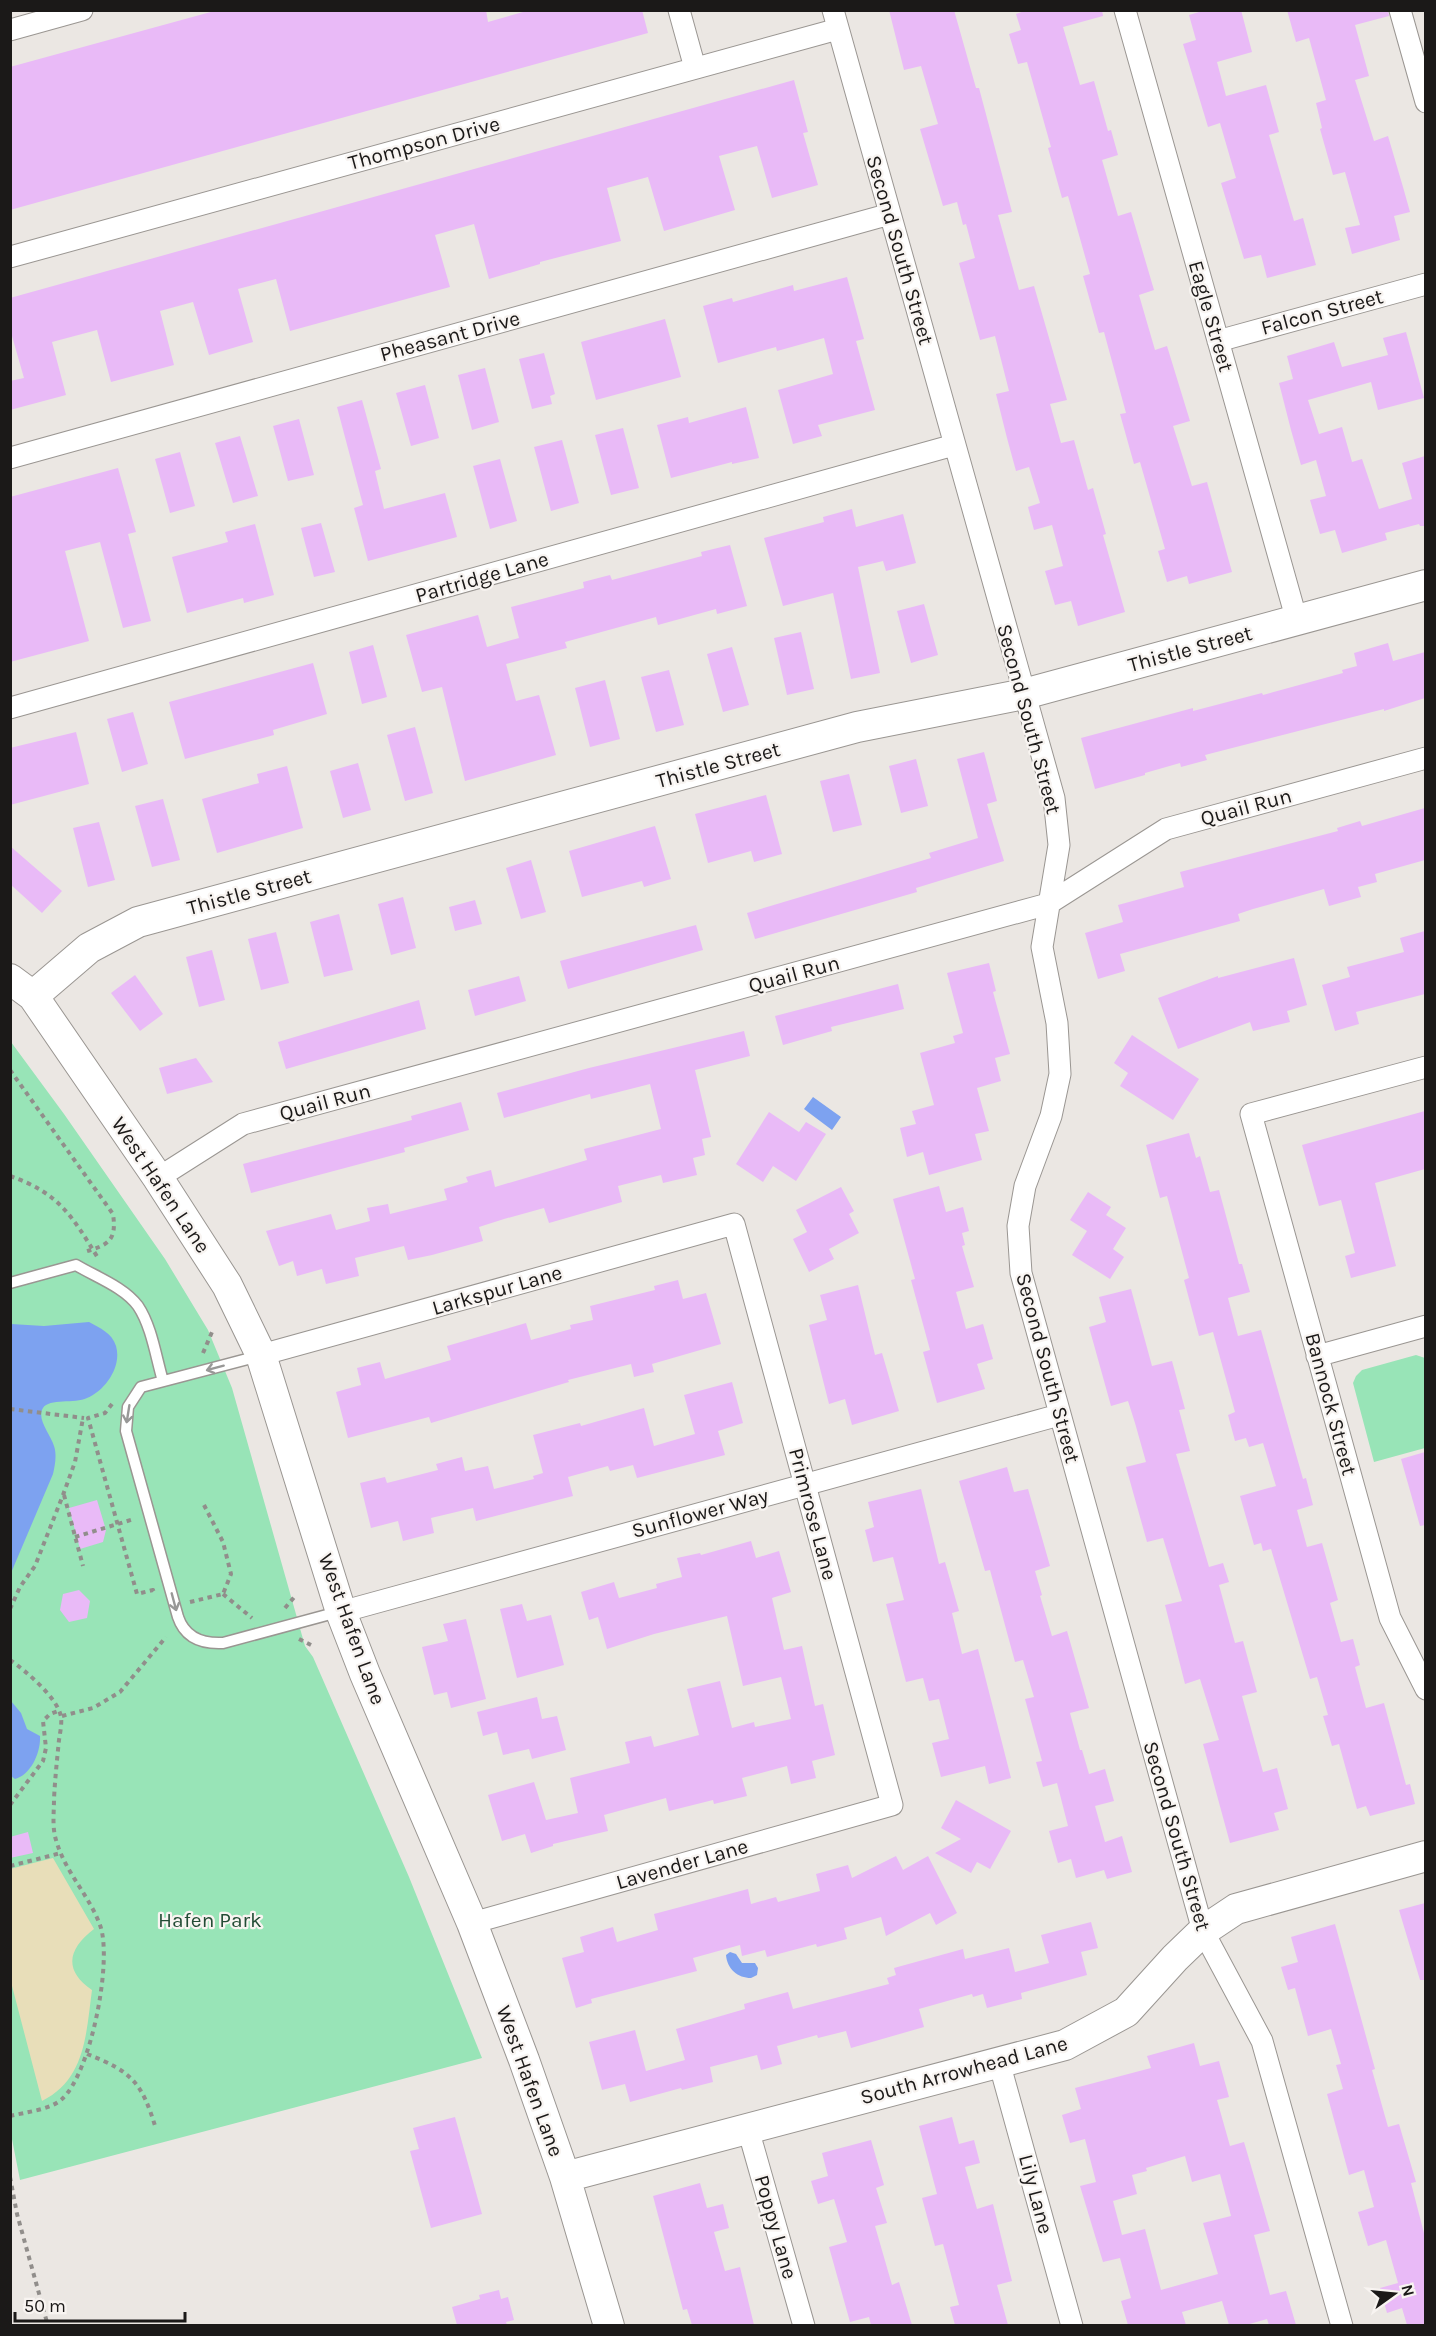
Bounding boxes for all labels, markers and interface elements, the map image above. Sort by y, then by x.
street label: Thompson Drive [346,111,502,175]
street label: Second South Street [861,152,939,348]
street label: Eagle Street [1184,258,1238,374]
street label: Falcon Street [1258,284,1386,340]
street label: Pheasant Drive [377,306,523,366]
street label: Partridge Lane [413,547,551,607]
street label: Second South Street [992,621,1066,817]
street label: Thistle Street [1125,621,1255,677]
street label: Thistle Street [653,737,783,793]
street label: Quail Run [1198,783,1294,831]
street label: Thistle Street [184,864,314,920]
street label: Quail Run [746,950,842,998]
street label: Quail Run [277,1078,373,1126]
street label: West Hafen Lane [107,1112,215,1258]
street label: Larkspur Lane [429,1260,565,1320]
street label: Second South Street [1011,1270,1085,1466]
street label: Bannock Street [1300,1330,1362,1478]
one-way arrow [205,1362,224,1374]
one-way arrow [122,1404,133,1423]
street label: Primrose Lane [784,1445,842,1583]
street label: Sunflower Way [629,1483,771,1543]
street label: West Hafen Lane [314,1550,390,1708]
one-way arrow [169,1592,180,1611]
street label: Second South Street [1138,1738,1216,1934]
street label: Lavender Lane [613,1834,751,1894]
park label: Hafen Park [158,1908,262,1932]
street label: West Hafen Lane [492,2002,568,2160]
street label: South Arrowhead Lane [858,2031,1070,2109]
street label: Lily Lane [1014,2152,1058,2236]
street label: Poppy Lane [750,2172,802,2282]
north arrow [1364,2264,1424,2324]
text: N [1397,2282,1419,2298]
scale bar [15,2285,184,2323]
text: 50 m [24,2295,66,2317]

